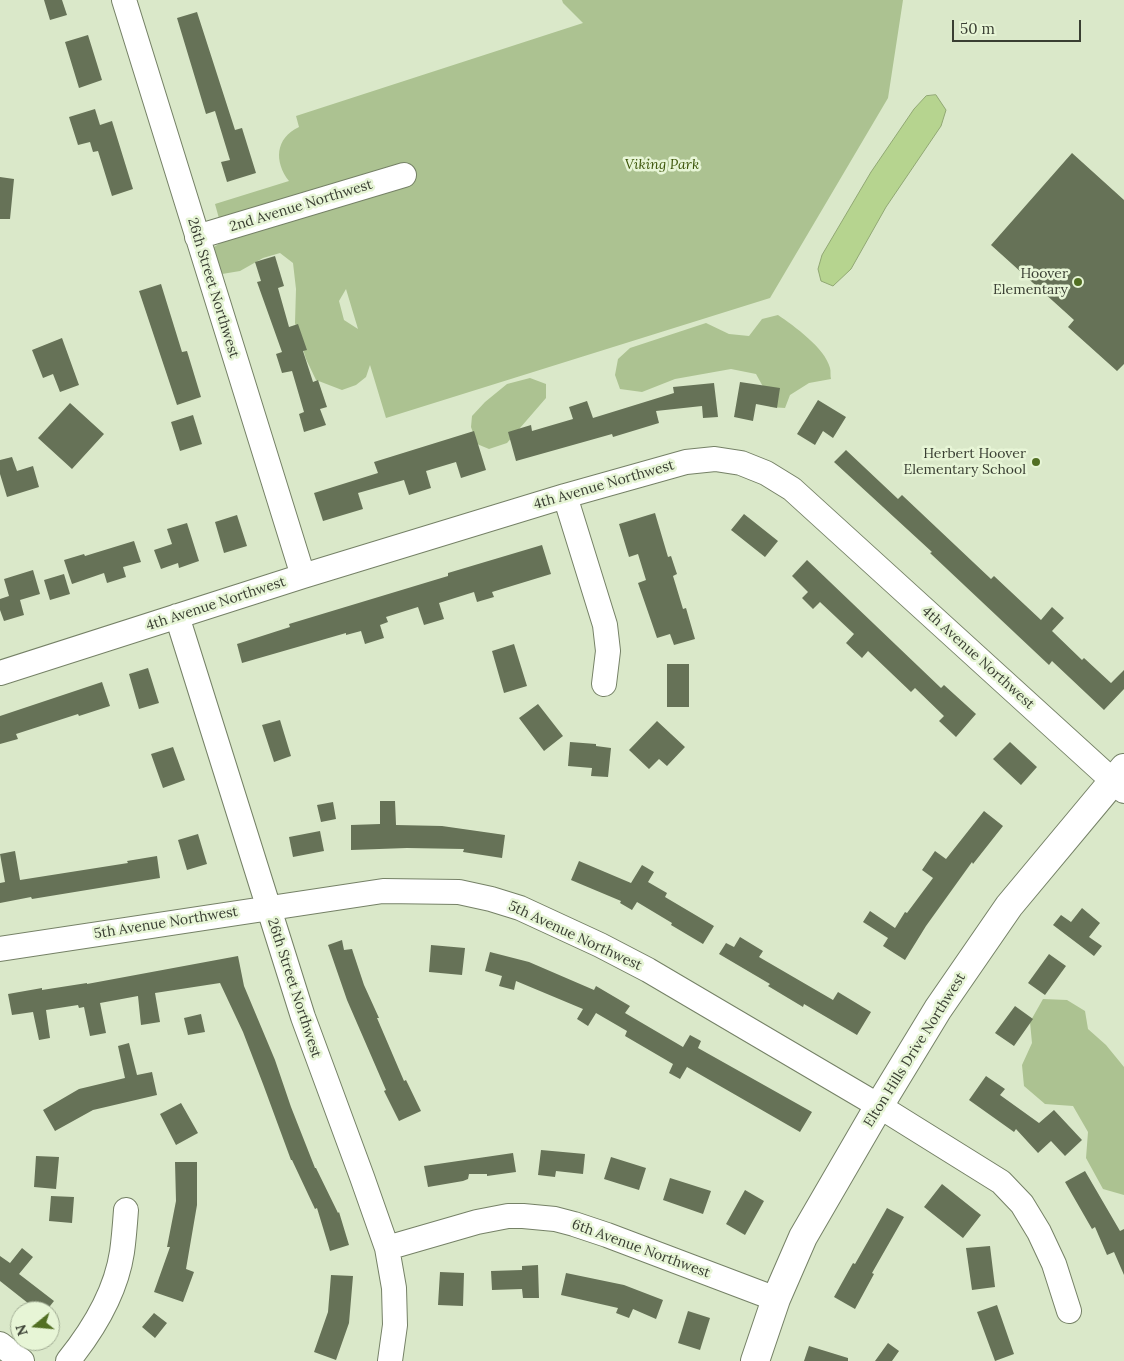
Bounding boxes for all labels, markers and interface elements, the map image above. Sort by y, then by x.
scale bar [954,10,1083,42]
text: 50 m [960,19,995,38]
park label: Viking Park [625,157,699,173]
street label: 2nd Avenue Northwest [228,176,374,236]
street label: 26th Street Northwest [184,216,242,360]
place label: Hoover Elementary [993,266,1068,298]
marker: Hoover Elementary [1072,276,1084,288]
place label: Herbert Hoover Elementary School [903,446,1026,478]
marker: Herbert Hoover Elementary School [1030,456,1042,468]
street label: 4th Avenue Northwest [532,457,676,513]
street label: 4th Avenue Northwest [144,574,288,634]
street label: 4th Avenue Northwest [918,603,1038,713]
street label: 5th Avenue Northwest [506,898,644,974]
street label: 5th Avenue Northwest [93,903,239,943]
street label: 26th Street Northwest [264,916,324,1060]
street label: Elton Hills Drive Northwest [861,970,969,1130]
street label: 6th Avenue Northwest [570,1216,712,1282]
north arrow [10,1301,60,1351]
text: N [11,1322,32,1338]

